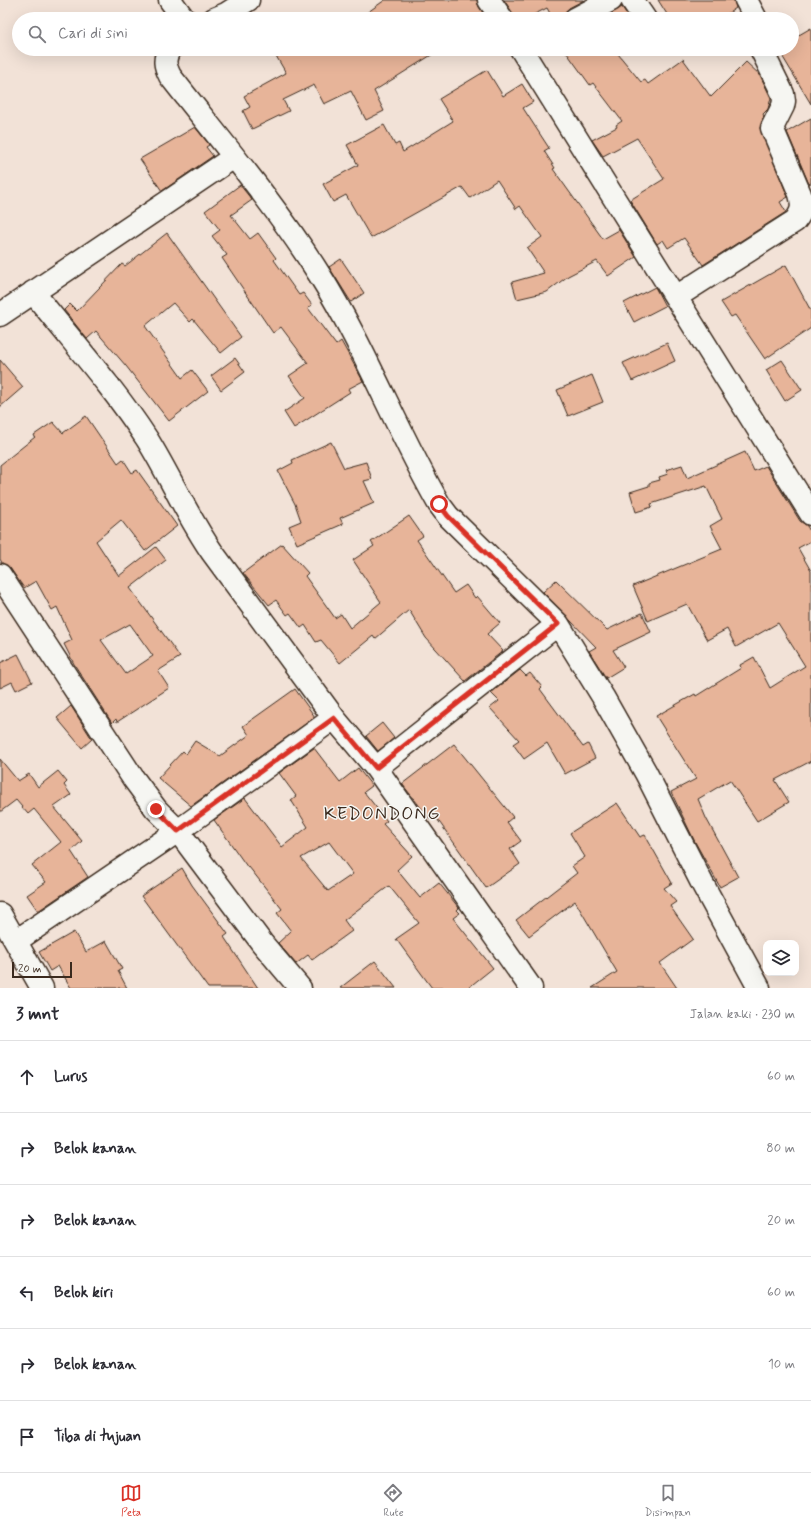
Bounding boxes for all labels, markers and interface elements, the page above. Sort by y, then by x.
search box [12,12,799,56]
icon: search [26,23,48,45]
text: Cari di sini [58,24,128,44]
route start [430,495,448,513]
route end [147,800,165,818]
district label: KEDONDONG [324,802,440,826]
map controls [763,940,799,976]
button: layers [763,940,799,976]
scale bar [12,960,72,979]
text: 20 m [18,962,41,976]
text: 3 mnt [16,1003,59,1025]
text: Jalan kaki · 230 m [689,1006,795,1023]
icon: ahead [16,1066,38,1088]
text: Lurus [54,1067,87,1087]
text: 60 m [767,1068,795,1085]
icon: right [16,1138,38,1160]
text: Belok kanan [54,1139,137,1159]
text: 80 m [766,1140,795,1157]
icon: right [16,1210,38,1232]
text: Belok kanan [54,1211,137,1231]
text: 20 m [767,1212,795,1229]
icon: left [16,1282,38,1304]
text: Belok kiri [54,1283,113,1303]
text: 60 m [767,1284,795,1301]
icon: right [16,1354,38,1376]
text: Belok kanan [54,1355,137,1375]
text: 10 m [768,1356,795,1373]
icon: arrive [16,1426,38,1448]
text: Tiba di tujuan [54,1427,141,1447]
tab: Peta [120,1482,142,1520]
tab: Rute [382,1482,404,1520]
tab: Disimpan [645,1482,691,1520]

